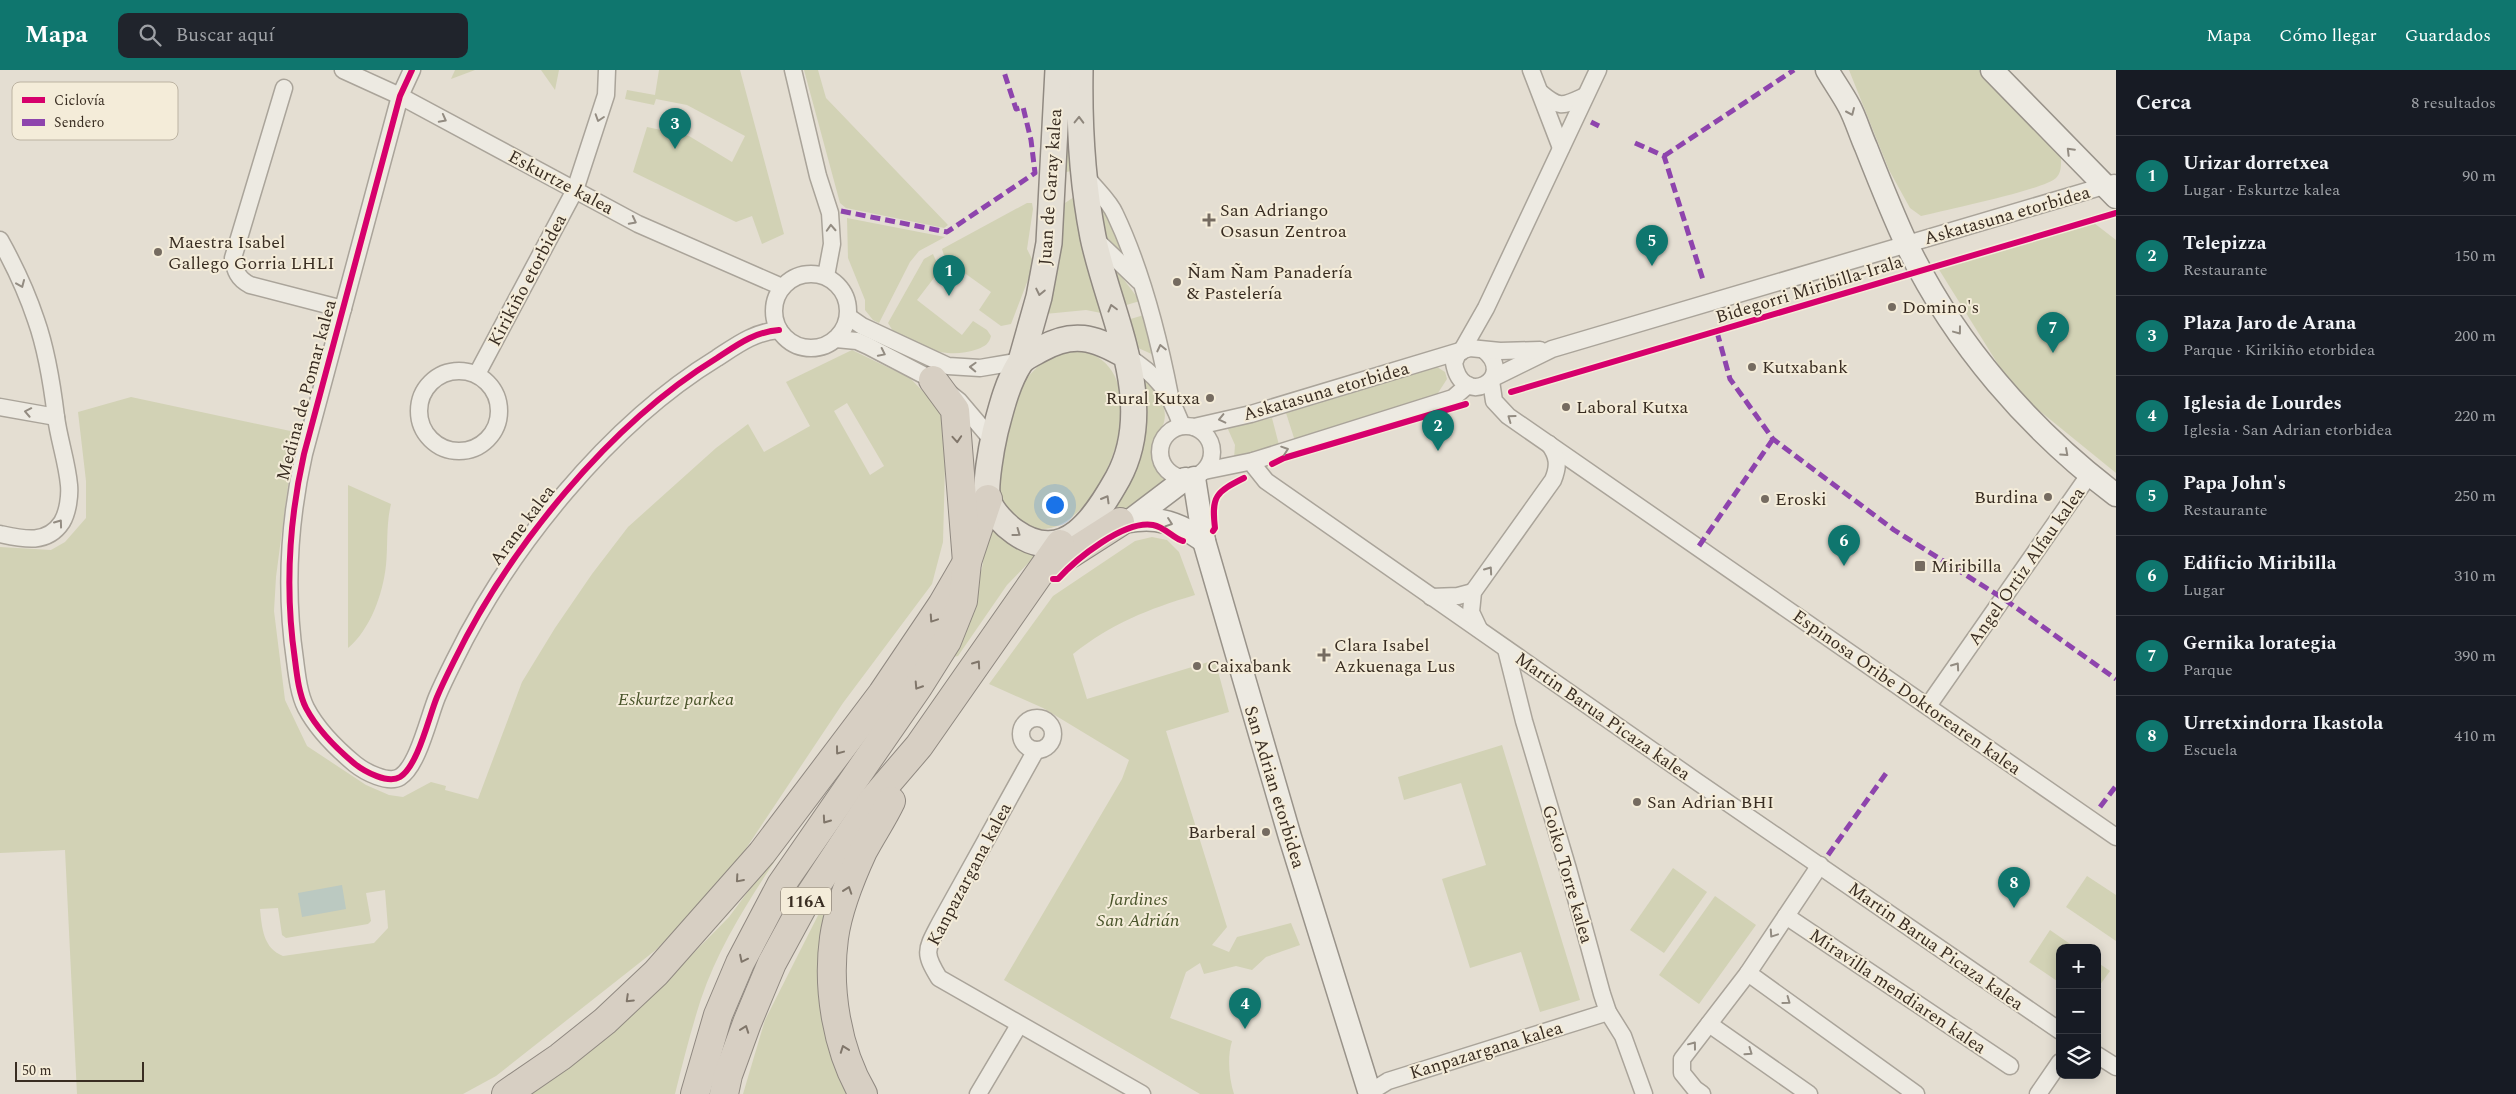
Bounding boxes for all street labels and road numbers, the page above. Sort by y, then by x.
street label: Juan de Garay kalea [1032,108,1069,266]
street label: Eskurtze kalea [503,143,619,222]
street label: Askatasuna etorbidea [1921,179,2094,252]
street label: Kirikiño etorbidea [481,209,574,351]
street label: Bidegorri Miribilla-Irala [1712,248,1906,331]
street label: Medina de Pomar kalea [269,296,344,484]
street label: Askatasuna etorbidea [1240,355,1413,428]
street label: Arane kalea [483,479,562,571]
street label: Angel Ortiz Alfau kalea [1961,481,2092,651]
street label: Espinosa Oribe Doktorearen kalea [1787,603,2027,782]
street label: Martin Barua Picaza kalea [1509,645,1696,788]
street label: San Adrian etorbidea [1237,702,1312,872]
street label: Kanpazargana kalea [920,798,1019,951]
street label: Goiko Torre kalea [1535,802,1600,947]
street label: Martin Barua Picaza kalea [1842,875,2029,1018]
road number: 116A [781,888,831,914]
street label: Miravilla mendiaren kalea [1804,922,1992,1061]
street label: Kanpazargana kalea [1406,1014,1566,1087]

